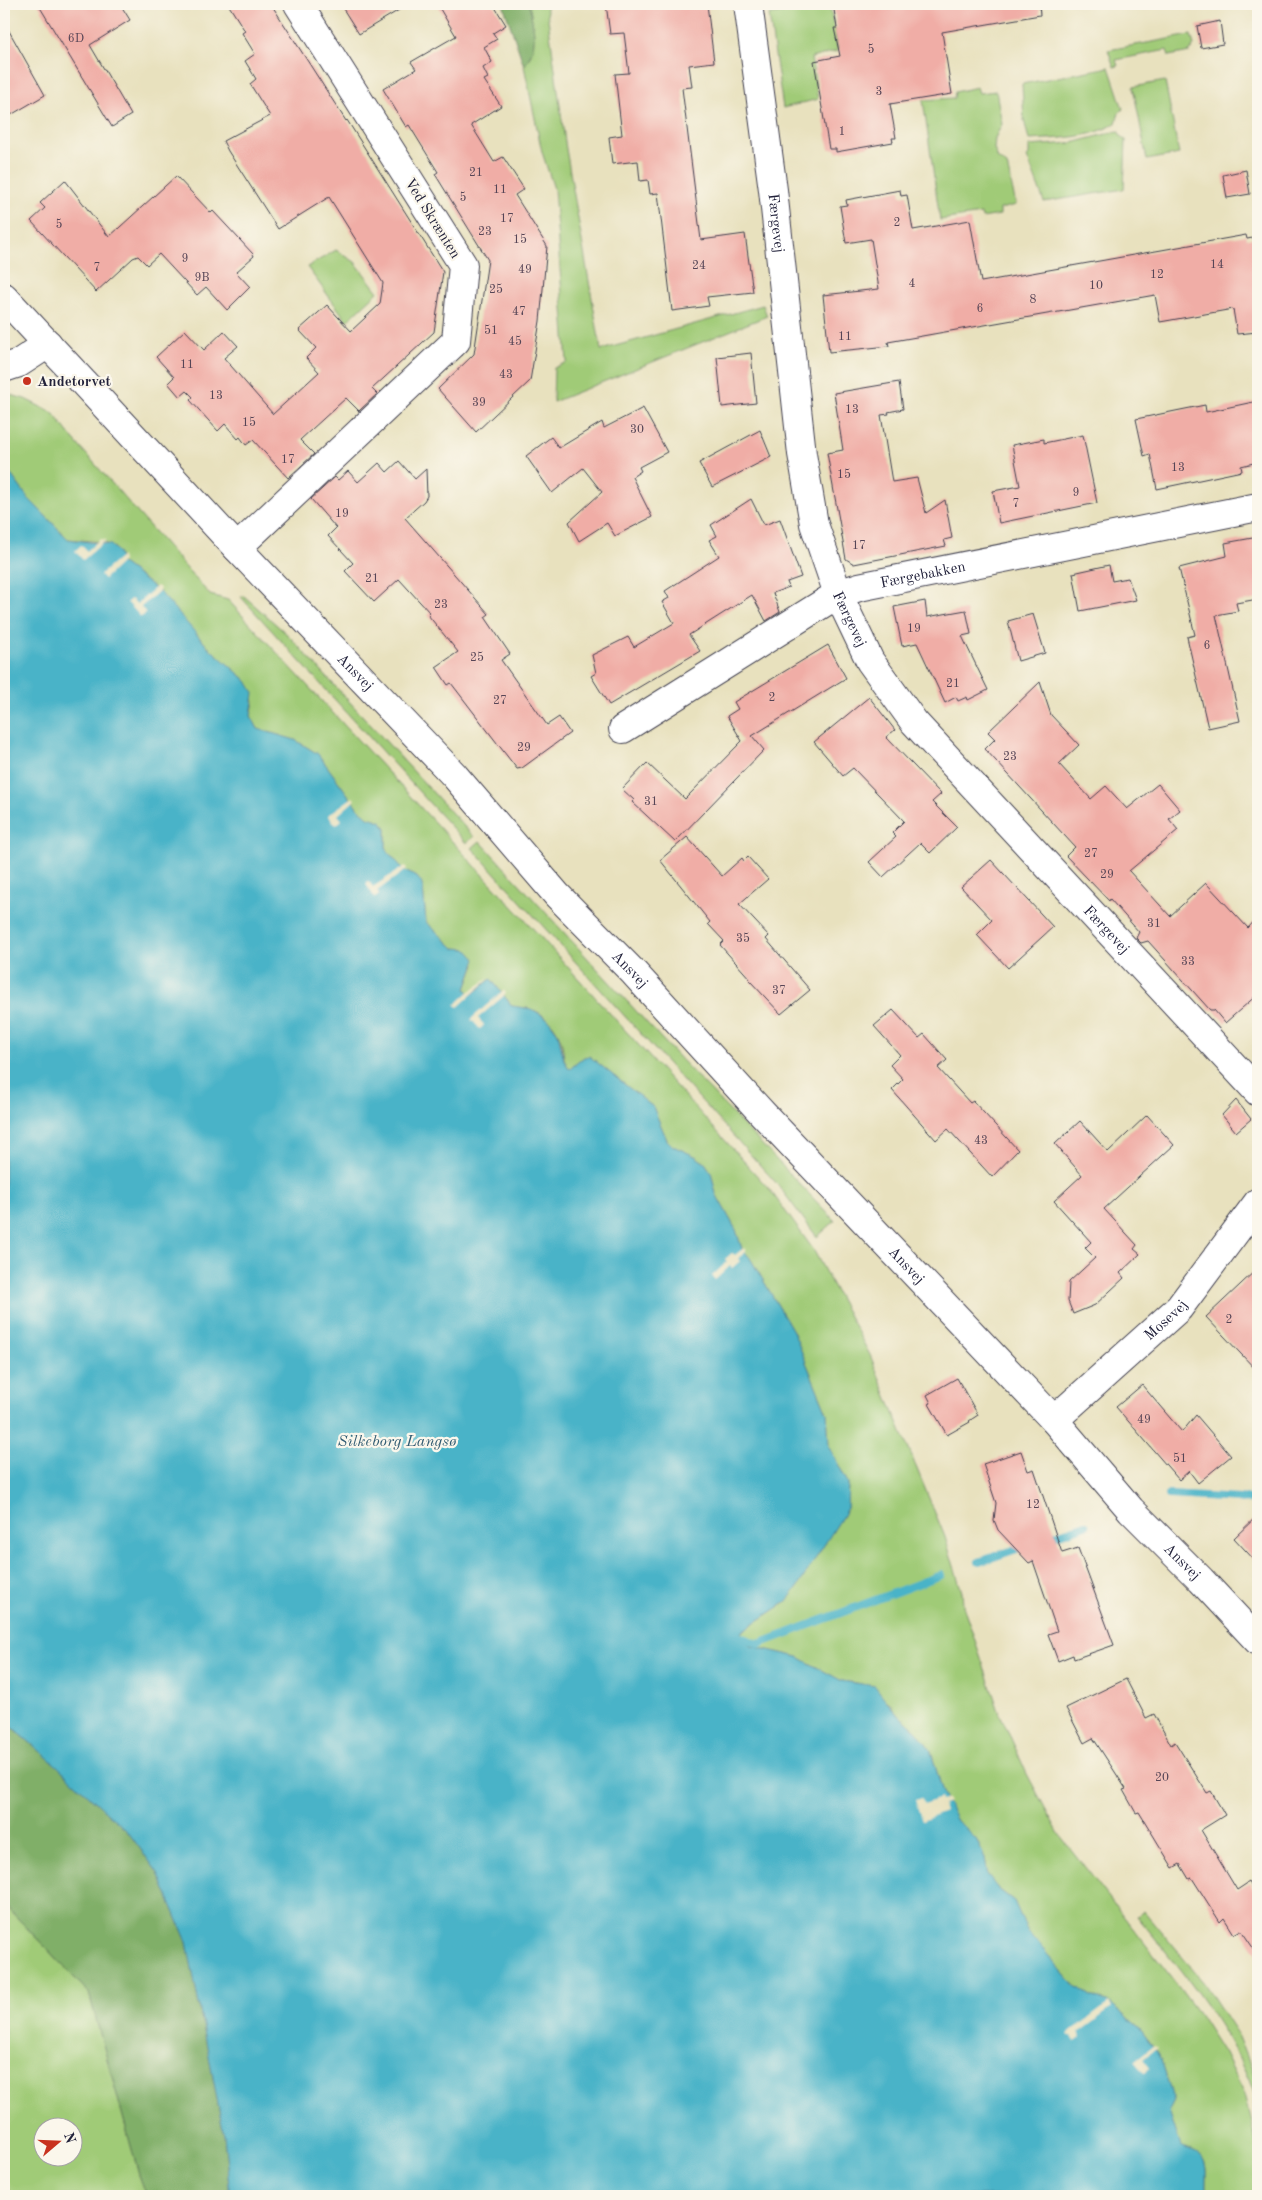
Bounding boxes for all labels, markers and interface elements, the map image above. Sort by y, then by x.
house number: 6D [68,33,84,45]
house number: 5 [868,43,875,56]
house number: 3 [876,86,882,98]
house number: 1 [839,126,845,138]
house number: 21 [469,167,483,179]
street label: Ved Skrænten [401,176,462,261]
house number: 11 [493,184,507,196]
house number: 5 [460,191,467,204]
street label: Færgevej [764,193,786,254]
house number: 17 [500,213,514,225]
house number: 2 [894,217,900,229]
house number: 5 [56,218,63,231]
house number: 23 [478,226,492,238]
house number: 15 [513,233,527,246]
house number: 9 [182,253,188,265]
house number: 14 [1210,259,1224,271]
house number: 24 [692,260,706,272]
house number: 7 [94,262,100,274]
house number: 49 [518,264,532,276]
house number: 12 [1150,269,1164,281]
house number: 9B [194,272,210,284]
house number: 4 [909,278,916,290]
house number: 10 [1089,280,1103,292]
house number: 25 [489,283,503,296]
house number: 8 [1030,294,1037,306]
house number: 6 [977,303,984,315]
house number: 47 [512,306,526,318]
house number: 51 [484,324,498,337]
house number: 11 [838,331,852,343]
house number: 45 [508,335,522,348]
house number: 11 [180,359,194,371]
house number: 43 [499,369,513,381]
marker: Andetorvet [21,375,33,387]
place label: Andetorvet [37,375,112,390]
house number: 13 [209,390,223,402]
house number: 39 [472,397,486,409]
house number: 13 [845,404,859,416]
house number: 15 [242,416,256,429]
house number: 30 [630,424,644,436]
house number: 17 [281,454,295,466]
house number: 13 [1171,462,1185,474]
house number: 15 [837,468,851,481]
house number: 9 [1073,487,1079,499]
house number: 7 [1013,498,1019,510]
house number: 19 [335,508,349,520]
house number: 17 [852,540,866,552]
street label: Færgebakken [879,560,967,592]
house number: 21 [365,573,379,585]
street label: Færgevej [829,589,868,650]
house number: 23 [434,599,448,611]
house number: 19 [907,623,921,635]
house number: 6 [1204,640,1211,652]
house number: 25 [470,651,484,664]
street label: Ansvej [333,652,375,694]
house number: 21 [946,678,960,690]
house number: 2 [769,692,775,704]
house number: 27 [493,695,507,707]
house number: 29 [517,742,531,754]
house number: 23 [1003,751,1017,763]
house number: 31 [644,796,658,808]
house number: 27 [1084,848,1098,860]
house number: 29 [1100,869,1114,881]
street label: Færgevej [1080,903,1132,957]
house number: 31 [1147,918,1161,930]
house number: 35 [736,932,750,945]
street label: Ansvej [608,949,650,992]
house number: 33 [1181,956,1195,968]
house number: 37 [772,985,786,997]
house number: 43 [974,1135,988,1147]
street label: Ansvej [885,1245,927,1288]
street label: Mosevej [1142,1298,1191,1344]
house number: 2 [1226,1314,1232,1326]
house number: 49 [1137,1414,1151,1426]
water label: Silkeborg Langsø [338,1434,457,1450]
house number: 51 [1173,1452,1187,1465]
house number: 12 [1026,1499,1040,1511]
street label: Ansvej [1160,1541,1203,1584]
house number: 20 [1155,1772,1169,1784]
north arrow [32,2118,82,2168]
text: N [61,2131,78,2146]

